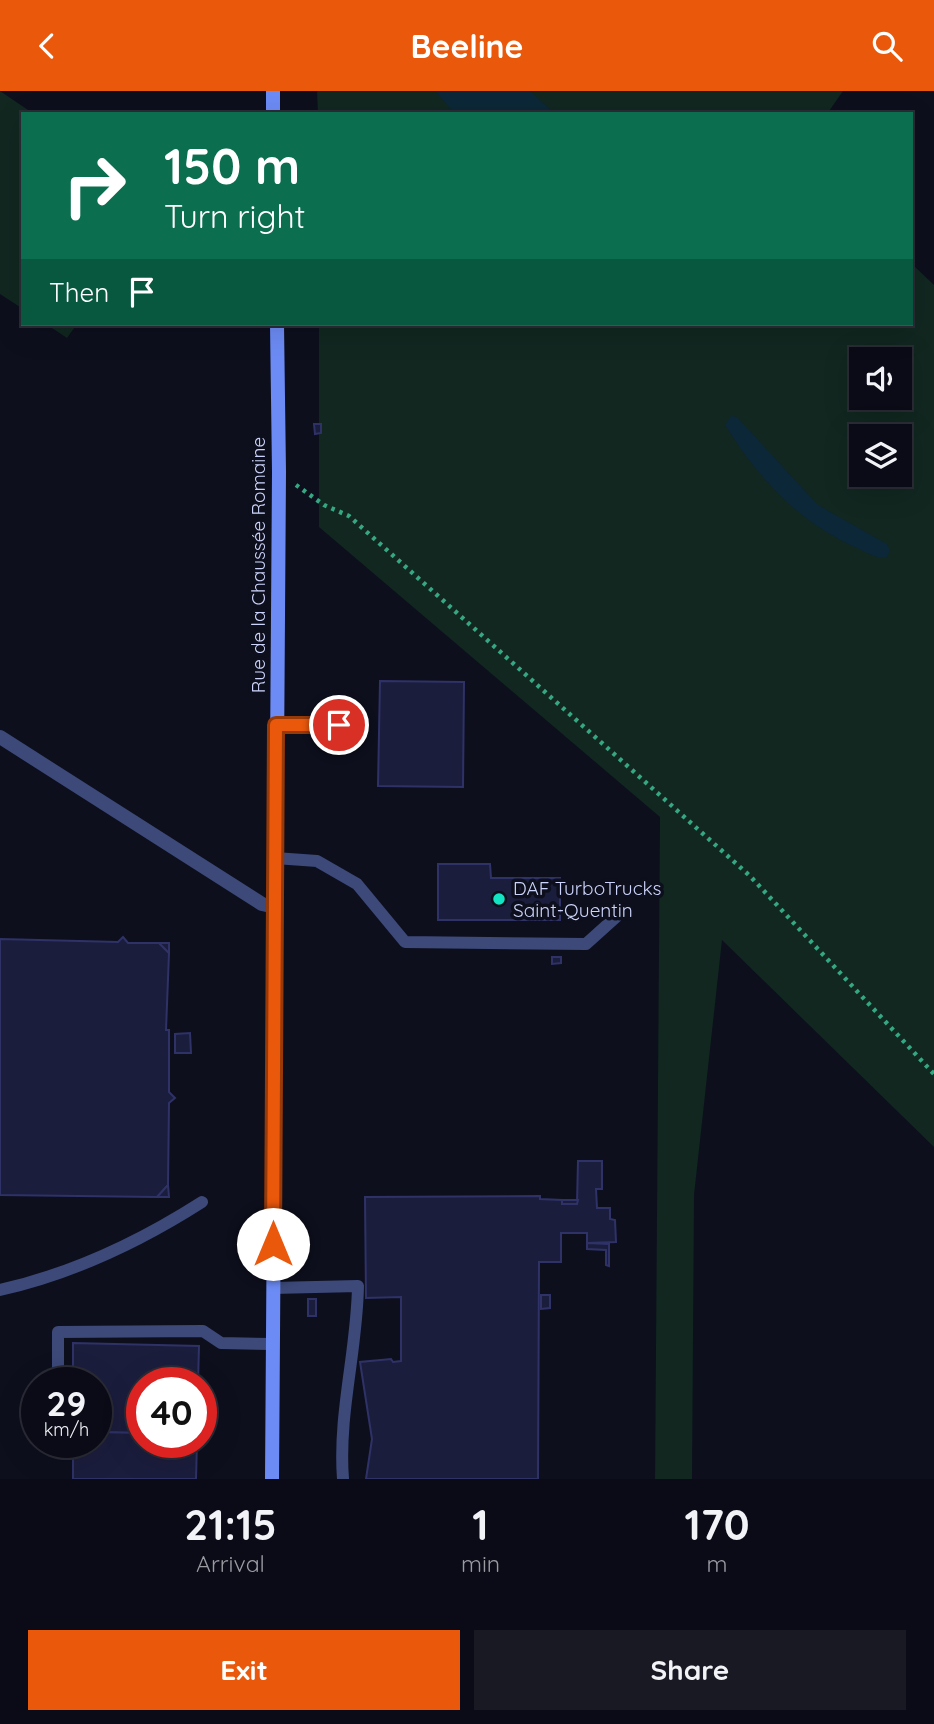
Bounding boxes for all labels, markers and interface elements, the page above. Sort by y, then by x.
text: Beeline [411,26,523,66]
icon: back [28,27,66,65]
icon: search [868,27,906,65]
text: 150 m [164,135,300,196]
icon: right [49,140,140,231]
text: Turn right [164,196,305,236]
icon: arrive [123,273,161,311]
text: Then [49,276,109,309]
map controls [849,347,912,487]
button: sound [849,347,912,410]
button: layers [849,424,912,487]
street label: Rue de la Chaussée Romaine [246,437,270,693]
pin [309,695,369,755]
icon: arrive [320,706,358,744]
place label: DAF TurboTrucks Saint-Quentin [513,876,662,922]
marker: DAF TurboTrucks Saint-Quentin [491,891,507,907]
position arrow [236,1207,310,1281]
speed limit sign: 40 [126,1367,217,1458]
text: 29 [47,1381,86,1425]
text: km/h [44,1418,89,1441]
text: 21:15 [184,1498,277,1551]
text: 1 [472,1498,489,1551]
text: 170 [684,1498,750,1551]
text: Arrival [196,1549,265,1578]
text: min [461,1549,500,1578]
text: m [707,1549,728,1578]
button: Exit [28,1630,460,1710]
button: Share [474,1630,906,1710]

